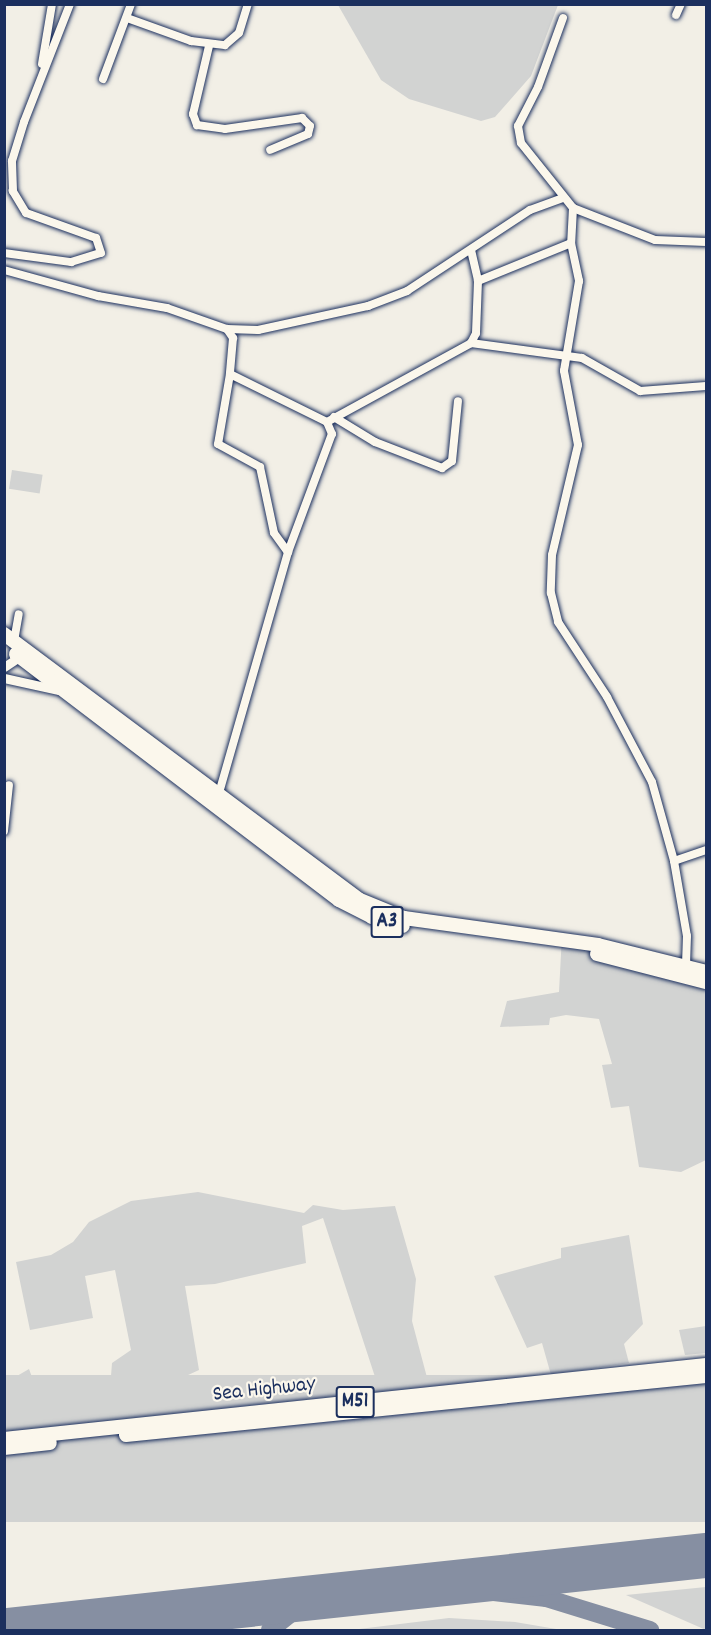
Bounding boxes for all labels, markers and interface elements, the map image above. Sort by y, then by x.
road number: A3 [370,904,404,940]
street label: Sea Highway [211,1371,317,1409]
road number: M51 [336,1384,374,1420]

